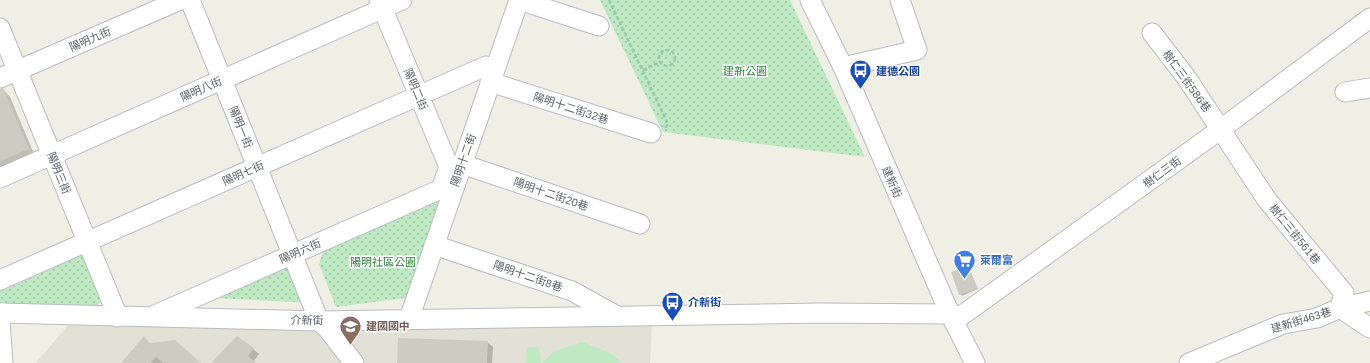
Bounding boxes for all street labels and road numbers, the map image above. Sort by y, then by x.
street label: 陽明九街 [67,25,113,53]
street label: 樹仁三街586巷 [1161,48,1213,114]
street label: 陽明二街 [402,66,430,112]
street label: 陽明八街 [178,75,224,103]
street label: 陽明十二街32巷 [532,90,610,126]
street label: 陽明一街 [227,104,255,150]
street label: 陽明十二街 [448,132,478,188]
street label: 陽明三街 [45,150,73,196]
street label: 樹仁三街 [1141,154,1183,190]
street label: 陽明七街 [220,159,266,187]
street label: 建新街 [880,164,904,200]
street label: 陽明十二街20巷 [512,176,590,212]
street label: 樹仁三街561巷 [1267,202,1323,266]
street label: 陽明六街 [277,237,323,265]
street label: 陽明十二街8巷 [492,259,564,293]
street label: 建新街463巷 [1269,305,1333,335]
street label: 介新街 [290,314,324,326]

